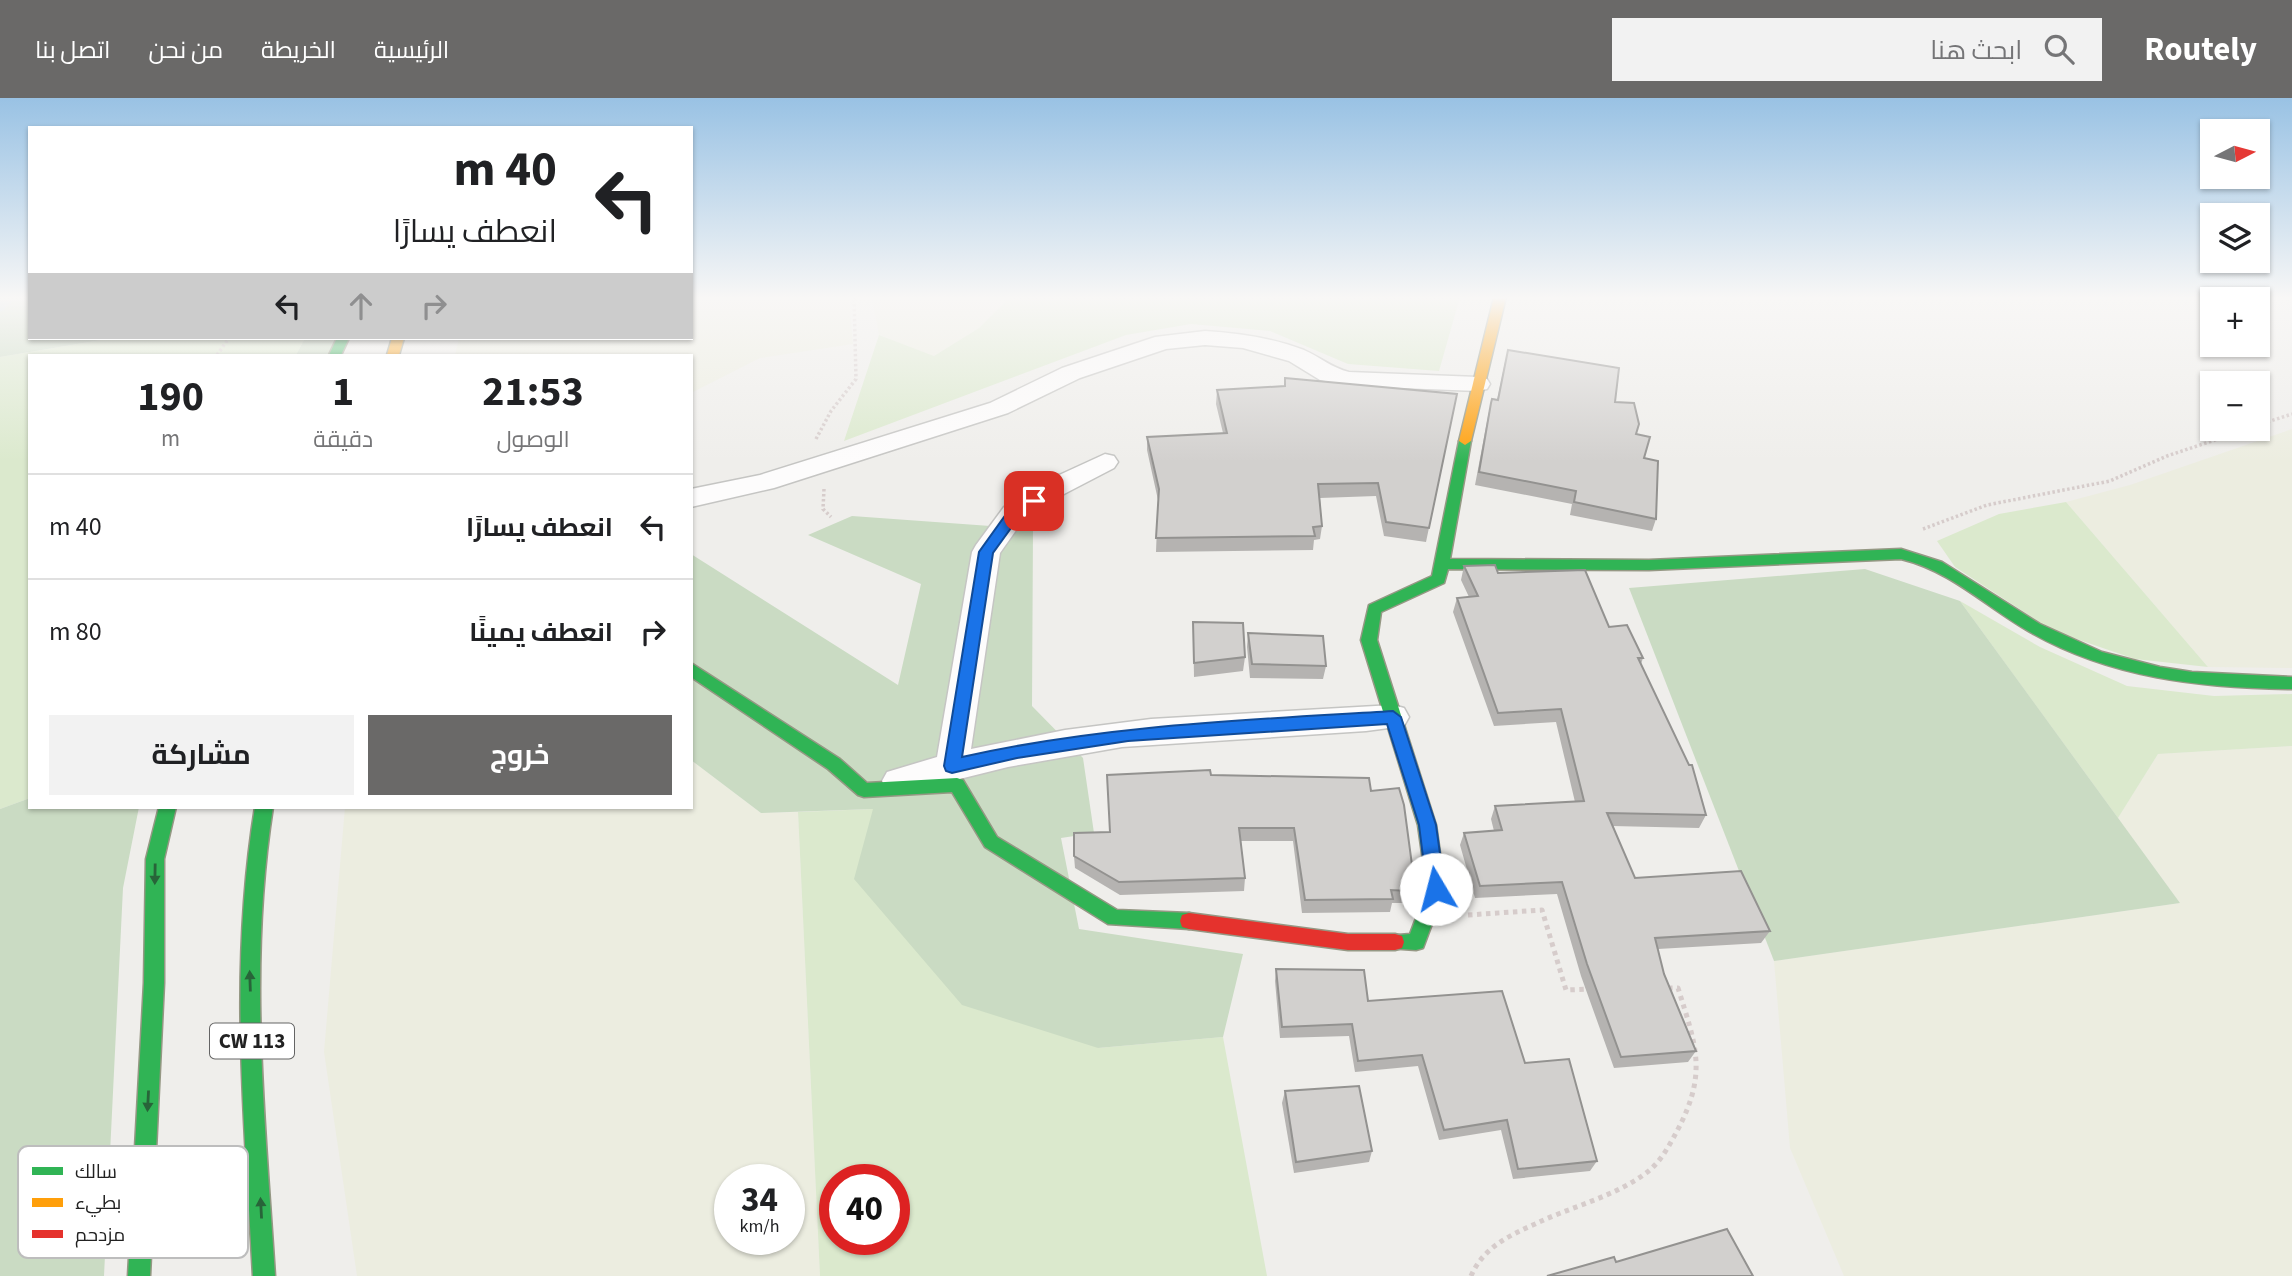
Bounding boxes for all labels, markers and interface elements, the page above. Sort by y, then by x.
search box [1612,18,2102,81]
text: Routely [2144,26,2257,73]
icon: search [2040,30,2078,68]
text: ابحث هنا [1930,32,2022,69]
text: اتصل بنا [35,33,110,68]
text: من نحن [148,33,223,68]
text: الخريطة [261,33,336,68]
text: الرئيسية [374,33,449,68]
north arrow [2200,119,2270,189]
map controls [2200,119,2270,441]
text: 40 m [453,135,557,205]
icon: left [581,154,672,245]
button: layers [2200,203,2270,273]
text: انعطف يسارًا [393,209,557,255]
icon: left [269,287,307,325]
icon: ahead [342,287,380,325]
icon: right [415,287,453,325]
button: + [2200,287,2270,357]
text: 1 [332,362,354,422]
text: 21:53 [482,362,584,422]
text: 190 [137,367,204,427]
button: − [2200,371,2270,441]
text: m [161,422,180,455]
text: دقيقة [313,423,373,456]
text: الوصول [496,423,570,456]
pin [1004,471,1064,531]
icon: arrive [1015,482,1053,520]
text: 40 m [49,508,102,545]
icon: left [634,508,672,546]
text: انعطف يسارًا [466,509,613,546]
text: 80 m [49,613,102,650]
icon: right [634,613,672,651]
text: انعطف يمينًا [469,614,613,651]
button: مشاركة [49,715,354,795]
button: خروج [368,715,672,795]
position arrow [1399,852,1473,926]
one-way arrow [149,863,161,885]
one-way arrow [245,969,256,991]
road number: CW 113 [210,1024,294,1058]
one-way arrow [142,1090,153,1112]
legend [18,1146,248,1258]
text: سالك [75,1159,117,1186]
speed limit sign: 40 [819,1164,910,1255]
text: 34 [741,1175,778,1225]
text: بطيء [75,1190,121,1217]
one-way arrow [255,1197,266,1219]
text: km/h [740,1214,779,1239]
text: مزدحم [75,1222,125,1249]

